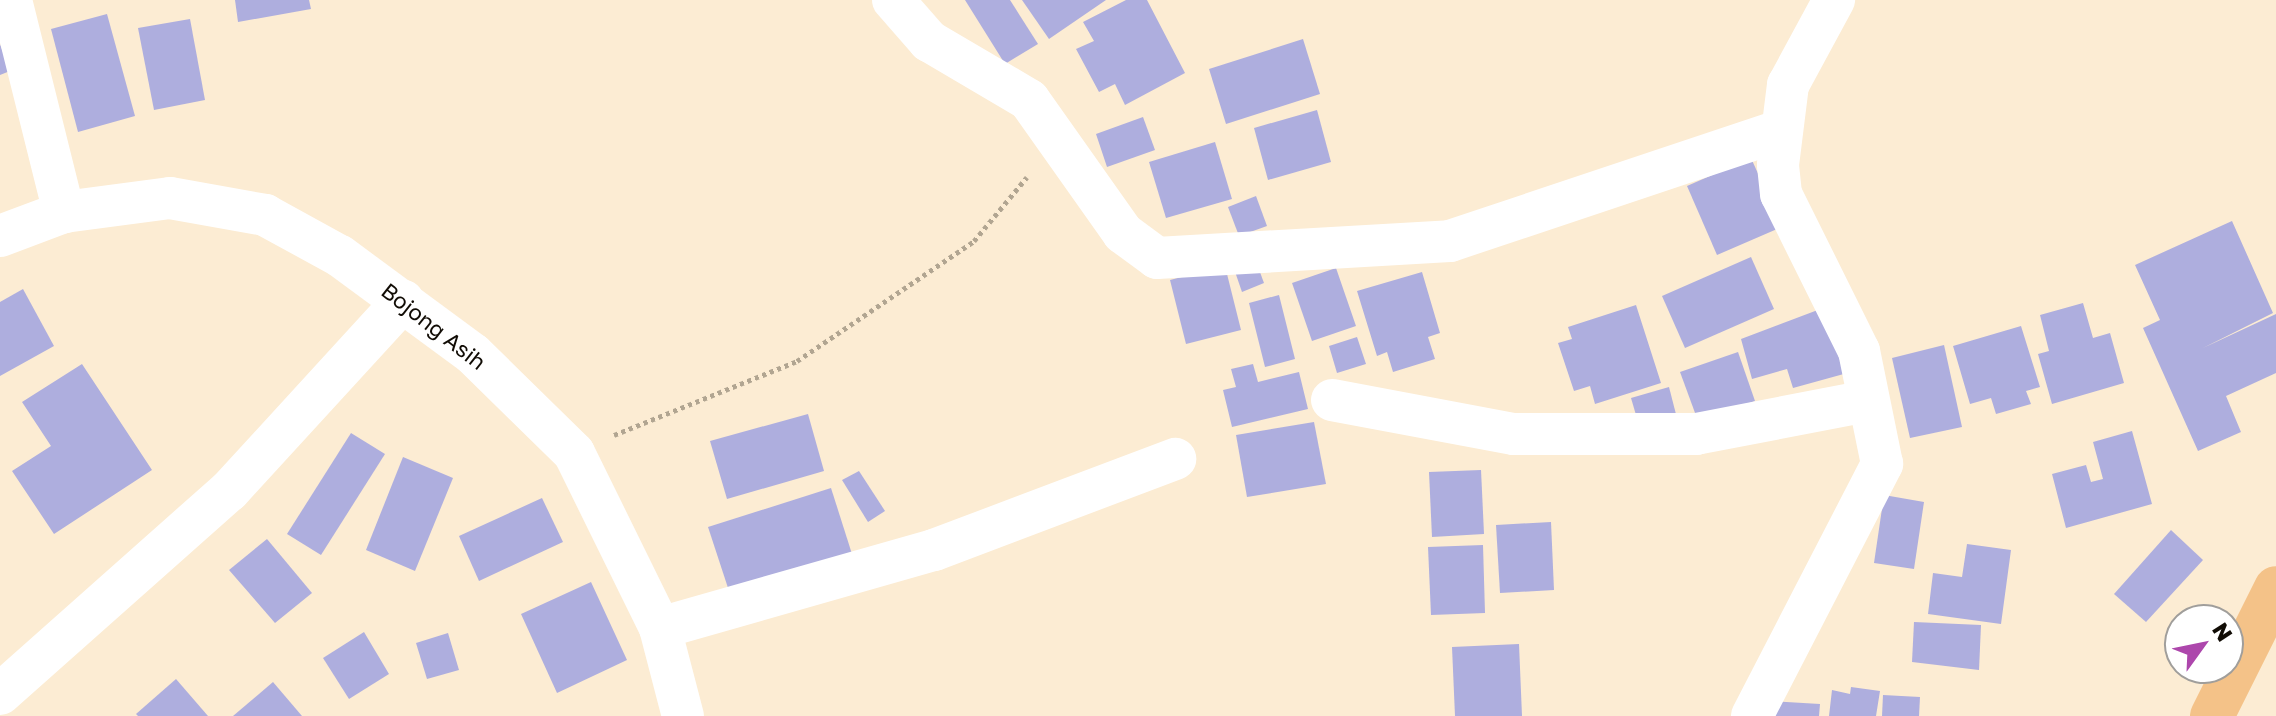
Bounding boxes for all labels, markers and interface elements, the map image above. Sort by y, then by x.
street label: Bojong Asih [376,277,492,375]
north arrow [2164,604,2244,684]
text: N [2207,617,2239,646]

